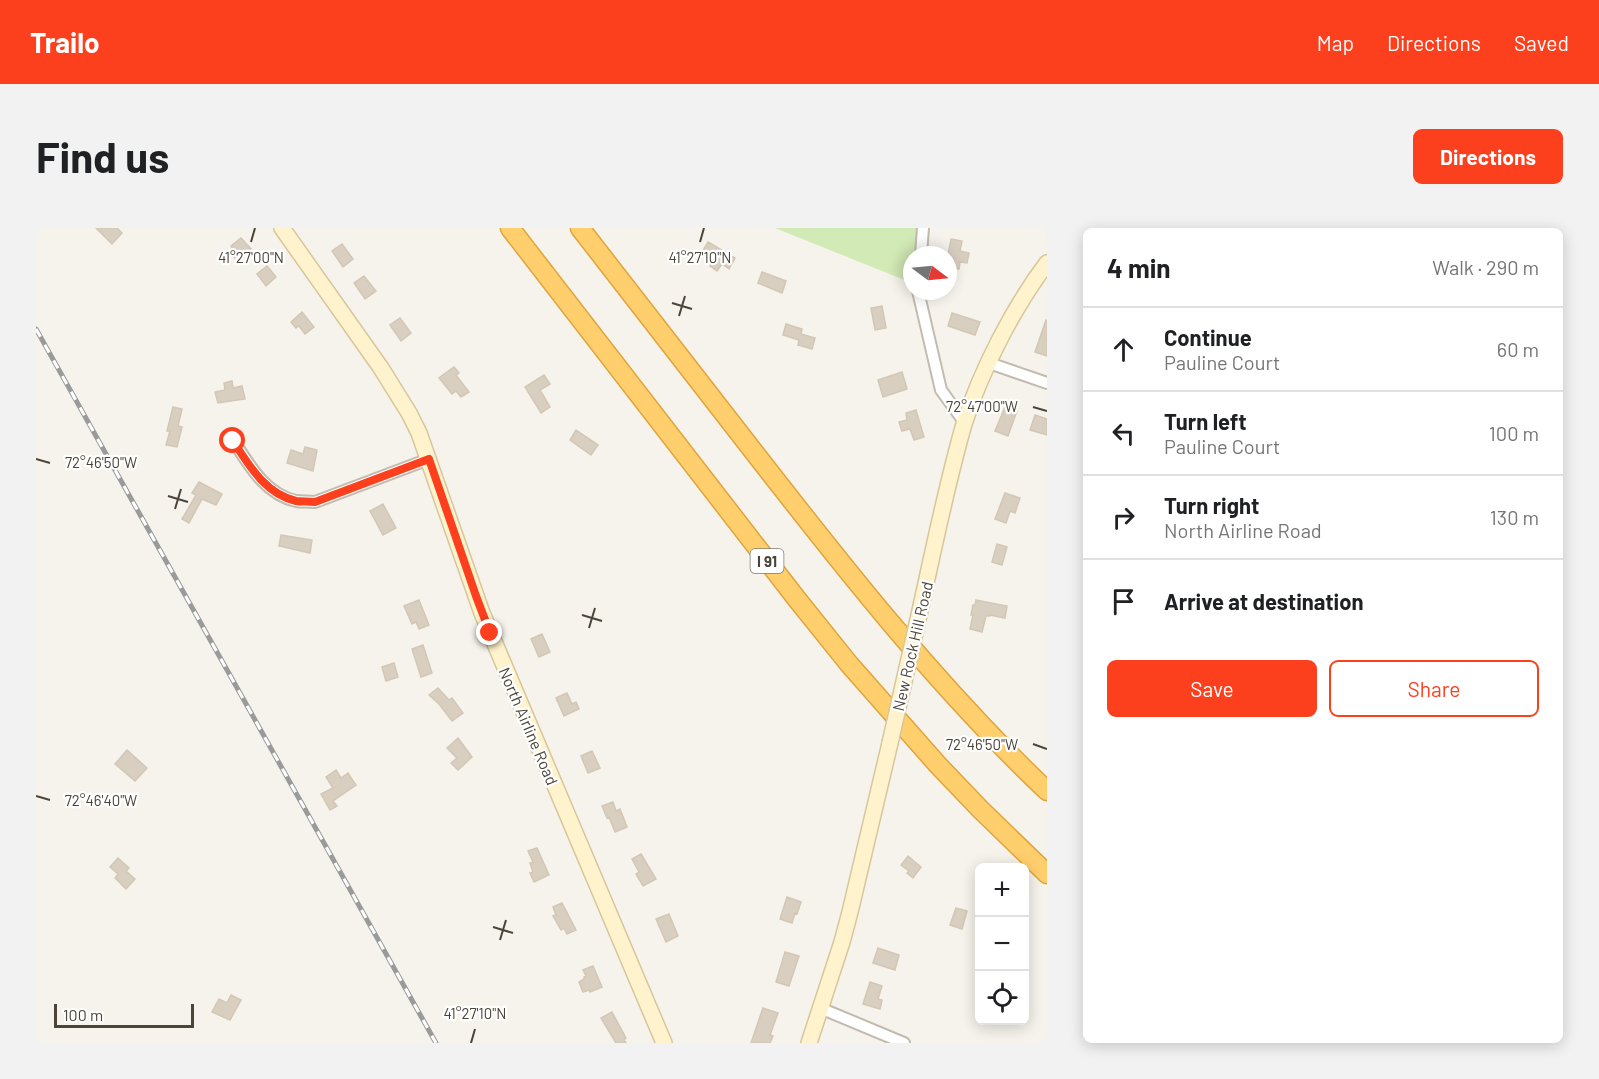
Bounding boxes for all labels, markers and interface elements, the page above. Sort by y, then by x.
text: Trailo [30,25,100,59]
text: Map [1317,30,1354,55]
text: Directions [1387,30,1481,55]
text: Saved [1514,30,1569,55]
button: Directions [1413,129,1563,184]
text: Find us [36,131,169,181]
north arrow [903,246,957,300]
text: 41°27'00"N [218,248,284,266]
text: 41°27'10"N [669,248,731,266]
text: 4 min [1107,252,1171,283]
text: Walk · 290 m [1432,255,1539,279]
text: Continue [1164,324,1252,350]
icon: ahead [1107,333,1140,366]
text: 60 m [1497,337,1539,361]
text: Pauline Court [1164,350,1280,374]
text: 72°47'00"W [946,397,1018,415]
text: Turn left [1164,408,1247,434]
icon: left [1107,417,1140,450]
text: 100 m [1489,421,1539,445]
route start [219,427,245,453]
text: Pauline Court [1164,434,1280,458]
text: 72°46'50"W [65,453,137,471]
text: Turn right [1164,492,1259,518]
icon: right [1107,501,1140,534]
text: 130 m [1490,505,1539,529]
text: North Airline Road [1164,518,1322,542]
road number: I 91 [750,549,784,573]
street label: New Rock Hill Road [888,579,936,713]
icon: arrive [1107,585,1140,618]
text: Arrive at destination [1164,588,1363,614]
route end [476,619,502,645]
button: Save [1107,660,1317,717]
button: Share [1329,660,1539,717]
street label: North Airline Road [496,664,562,788]
text: 72°46'50"W [946,735,1018,753]
text: 72°46'40"W [65,791,137,809]
map controls [975,863,1029,1025]
button: + [975,863,1029,917]
button: − [975,917,1029,971]
button: locate [975,971,1029,1025]
scale bar [54,1001,194,1028]
text: 41°27'10"N [444,1004,506,1022]
text: 100 m [63,1005,103,1024]

